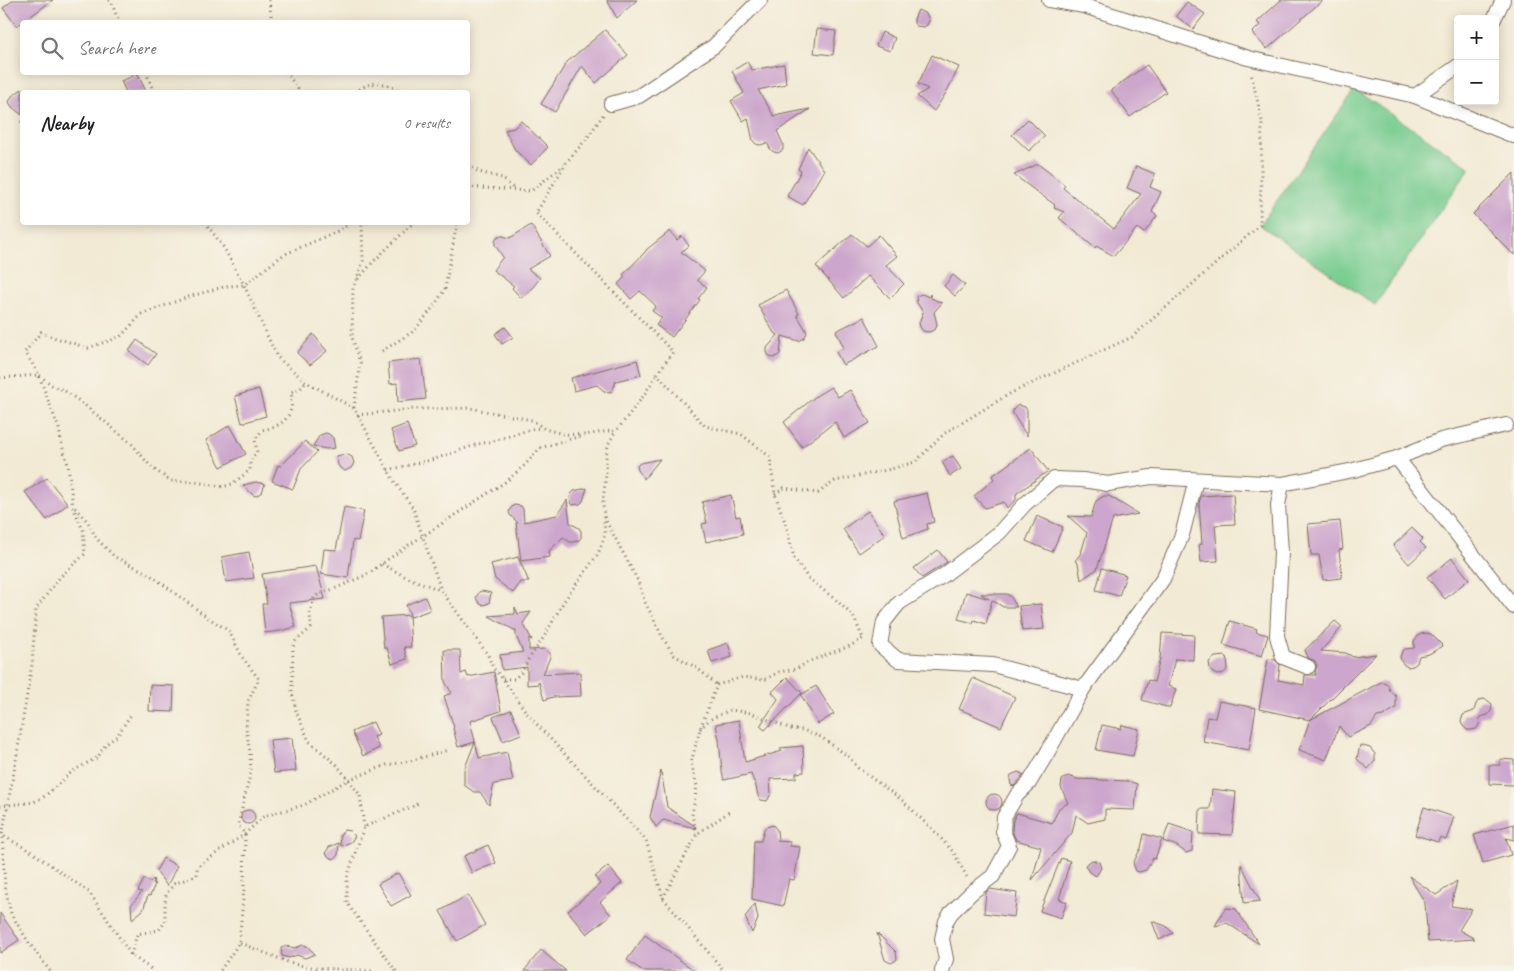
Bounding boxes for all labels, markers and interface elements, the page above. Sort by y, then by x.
map controls [1454,15,1499,105]
button: + [1454,15,1499,60]
search box [20,20,470,75]
icon: search [38,34,66,62]
text: Search here [78,36,155,60]
button: − [1454,60,1499,105]
text: Nearby [40,110,93,136]
text: 0 results [403,113,450,133]

